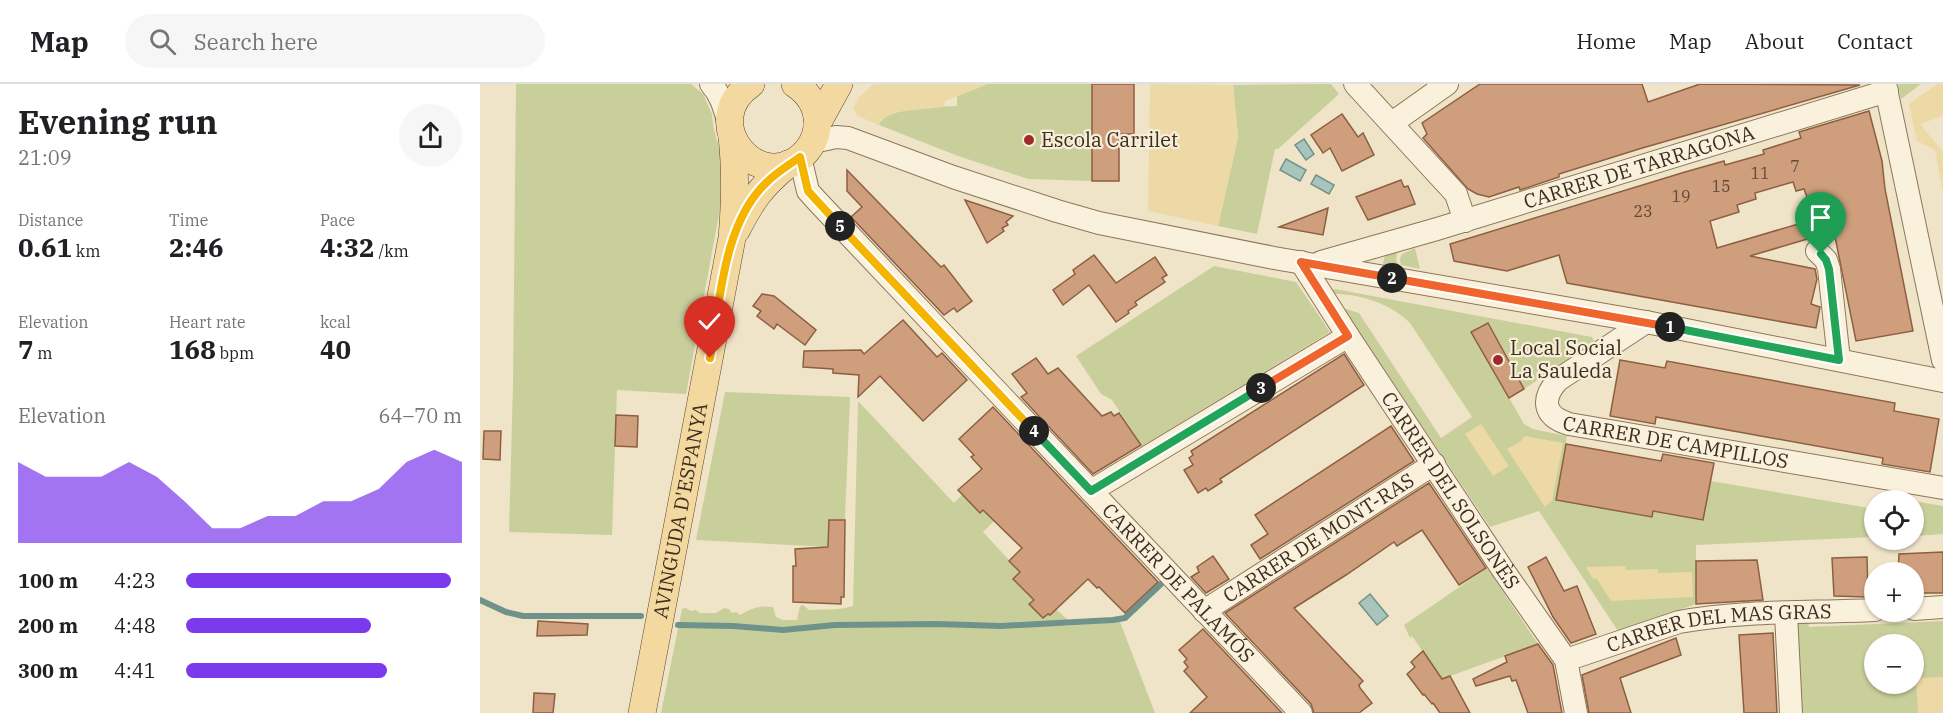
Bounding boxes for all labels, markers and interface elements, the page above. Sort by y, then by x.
search box [125,14,545,68]
text: Map [30,23,89,60]
icon: search [146,25,179,58]
text: Search here [194,27,318,56]
text: Home [1576,27,1636,55]
text: Map [1669,27,1712,55]
text: About [1745,27,1804,55]
text: Contact [1837,27,1913,55]
text: Evening run [18,100,218,143]
button: share [399,104,462,167]
street label: CARRER DE TARRAGONA [1520,118,1758,215]
place label: Escola Carrilet [1041,126,1178,153]
marker: Escola Carrilet [1022,133,1036,147]
text: 21:09 [18,144,72,171]
house number: 7 [1790,156,1800,176]
house number: 11 [1750,163,1770,183]
house number: 15 [1711,176,1731,196]
house number: 19 [1671,186,1691,206]
pin [1795,192,1846,254]
house number: 23 [1633,201,1653,221]
icon: arrive [1804,201,1837,234]
text: Distance [18,210,83,230]
text: Time [169,210,208,230]
text: Pace [320,210,355,230]
pin: 5 [825,211,855,241]
text: 5 [835,216,845,236]
text: 0.61 [18,230,72,264]
text: 2:46 [169,230,224,264]
text: 4:32 [320,230,375,264]
text: km [72,241,100,261]
text: /km [375,241,409,261]
pin: 2 [1377,263,1407,293]
text: 2 [1387,268,1397,288]
pin [684,296,735,358]
icon: check [693,305,726,338]
text: Elevation [18,312,88,332]
text: Heart rate [169,312,246,332]
text: kcal [320,312,351,332]
pin: 1 [1655,312,1685,342]
text: 1 [1665,317,1675,337]
text: 7 [18,332,34,366]
text: 168 [169,332,216,366]
text: 40 [320,332,351,366]
place label: Local Social La Sauleda [1510,334,1622,384]
text: m [34,343,53,363]
text: bpm [216,343,254,363]
marker: Local Social La Sauleda [1491,353,1505,367]
pin: 3 [1246,373,1276,403]
text: 3 [1256,378,1266,398]
street label: CARRER DEL SOLSONÈS [1375,386,1526,594]
street label: AVINGUDA D'ESPANYA [646,400,714,621]
text: Elevation [18,402,106,429]
text: 64–70 m [379,402,462,429]
street label: CARRER DE CAMPILLOS [1561,409,1791,474]
pin: 4 [1019,416,1049,446]
text: 4 [1029,421,1039,441]
street label: CARRER DE MONT-RAS [1217,466,1419,609]
map controls [1864,490,1924,694]
button: locate [1864,490,1924,550]
street label: CARRER DE PALAMÓS [1096,497,1261,668]
button: + [1864,562,1924,622]
text: 100 m [18,567,78,594]
text: 4:23 [114,567,156,594]
street label: CARRER DEL MAS GRAS [1603,597,1832,658]
text: 200 m [18,612,78,639]
text: 4:48 [114,612,156,639]
button: − [1864,634,1924,694]
text: 300 m [18,657,78,684]
text: 4:41 [114,657,156,684]

